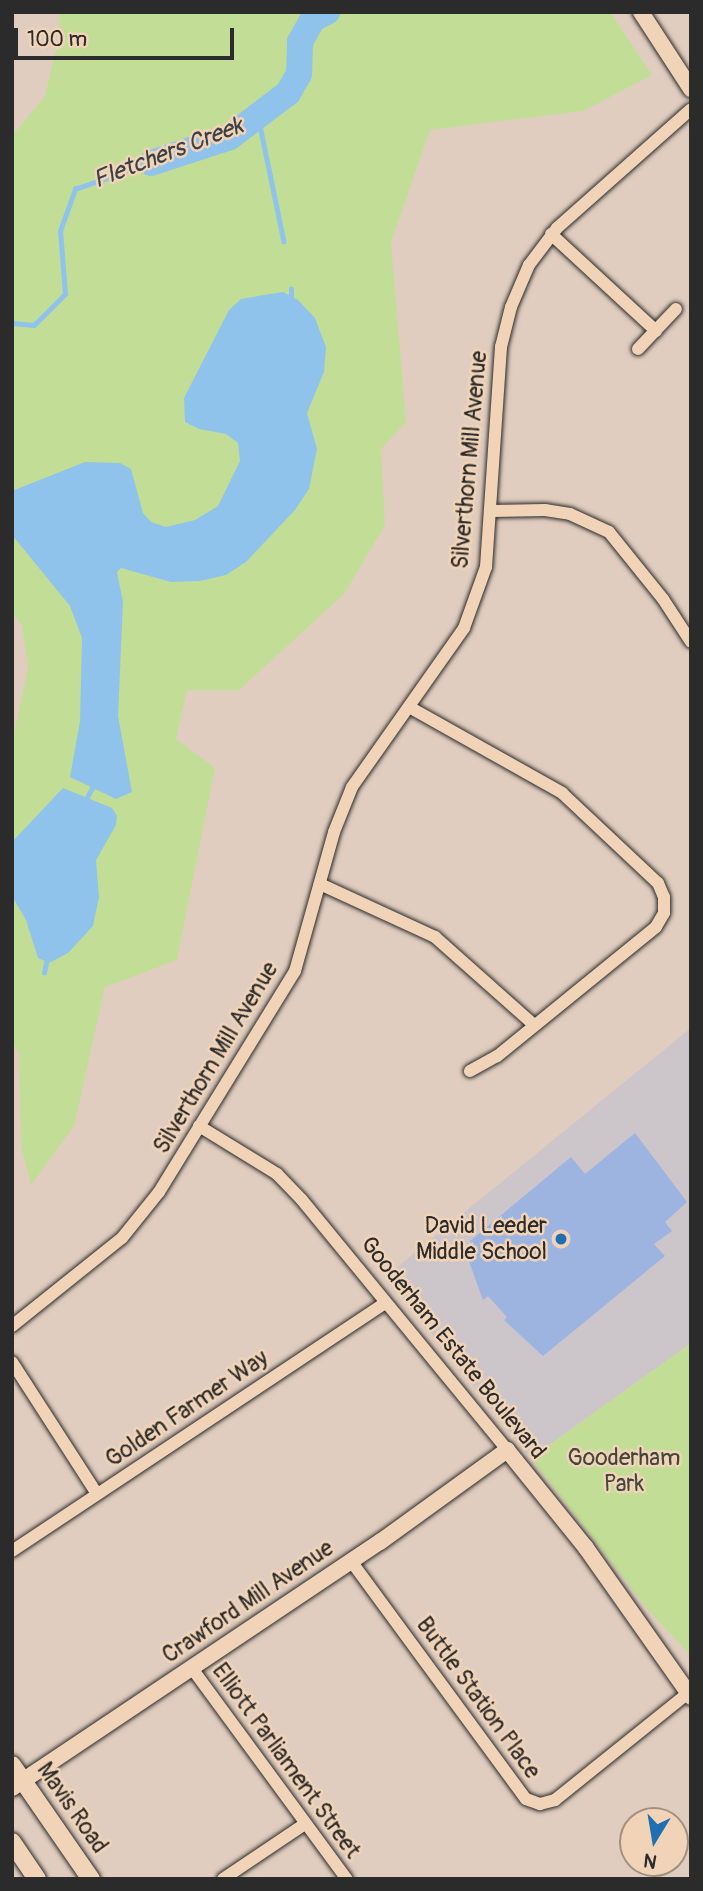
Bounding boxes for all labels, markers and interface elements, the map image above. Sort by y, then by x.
scale bar [18,14,238,58]
text: 100 m [27,26,87,53]
water label: Fletchers Creek [89,111,247,195]
street label: Silverthorn Mill Avenue [447,350,493,570]
street label: Silverthorn Mill Avenue [148,957,284,1159]
place label: David Leeder Middle School [416,1212,547,1266]
street label: Gooderham Estate Boulevard [355,1231,551,1465]
marker: David Leeder Middle School [553,1231,569,1247]
street label: Golden Farmer Way [101,1344,273,1474]
park label: Gooderham Park [568,1444,680,1498]
street label: Crawford Mill Avenue [157,1535,339,1669]
street label: Buttle Station Place [410,1612,546,1784]
street label: Elliott Parliament Street [206,1658,366,1864]
street label: Mavis Road [31,1757,113,1859]
north arrow [619,1807,689,1877]
text: N [642,1848,659,1874]

